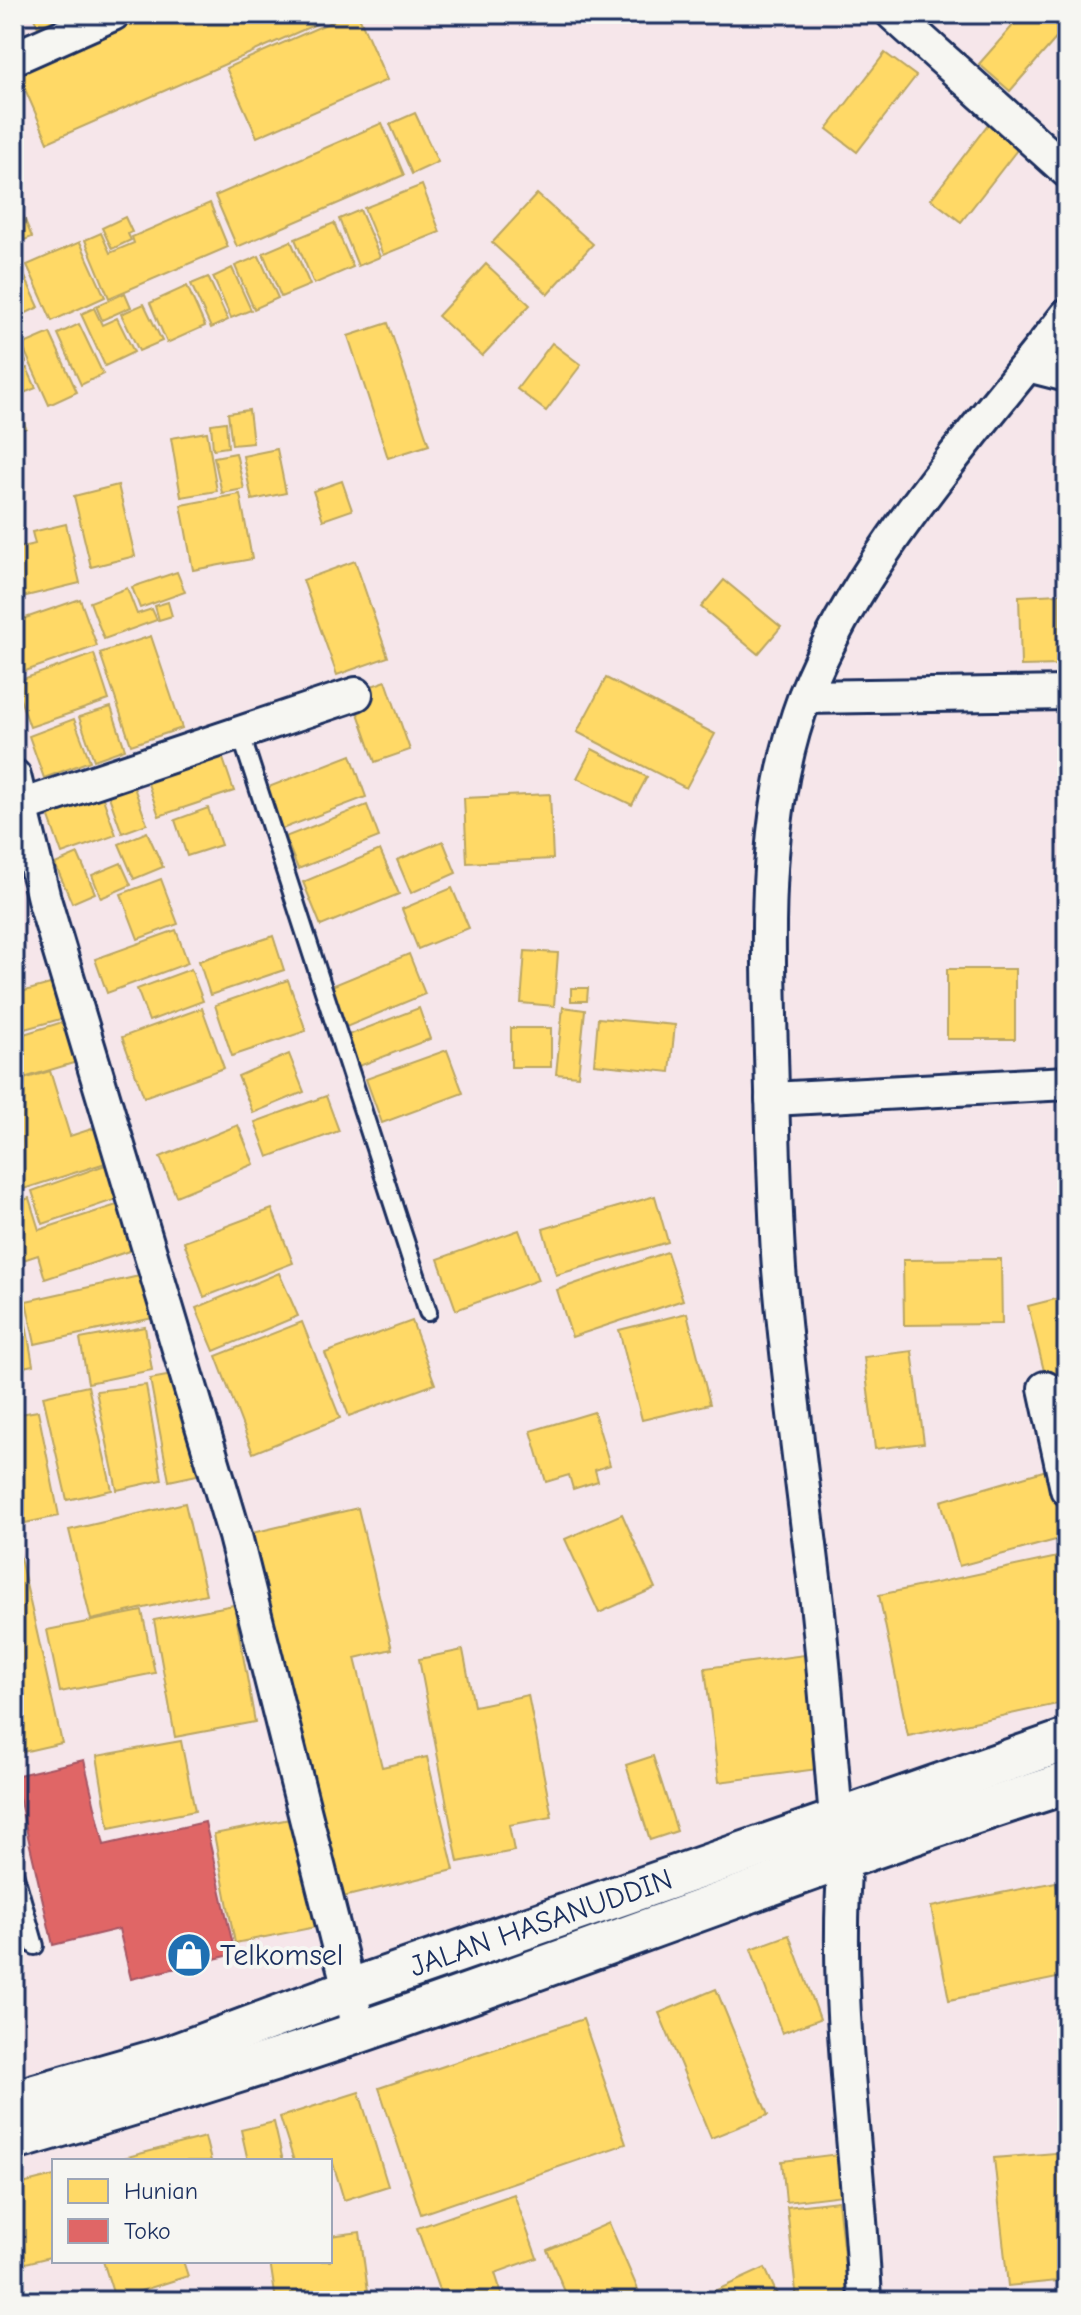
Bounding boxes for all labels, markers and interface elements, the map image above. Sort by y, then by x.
street label: JALAN HASANUDDIN [405,1862,677,1984]
shop icon: Telkomsel [165,1931,213,1979]
place label: Telkomsel [220,1938,343,1973]
legend [52,2159,332,2263]
text: Hunian [124,2177,198,2205]
text: Toko [124,2217,171,2245]

